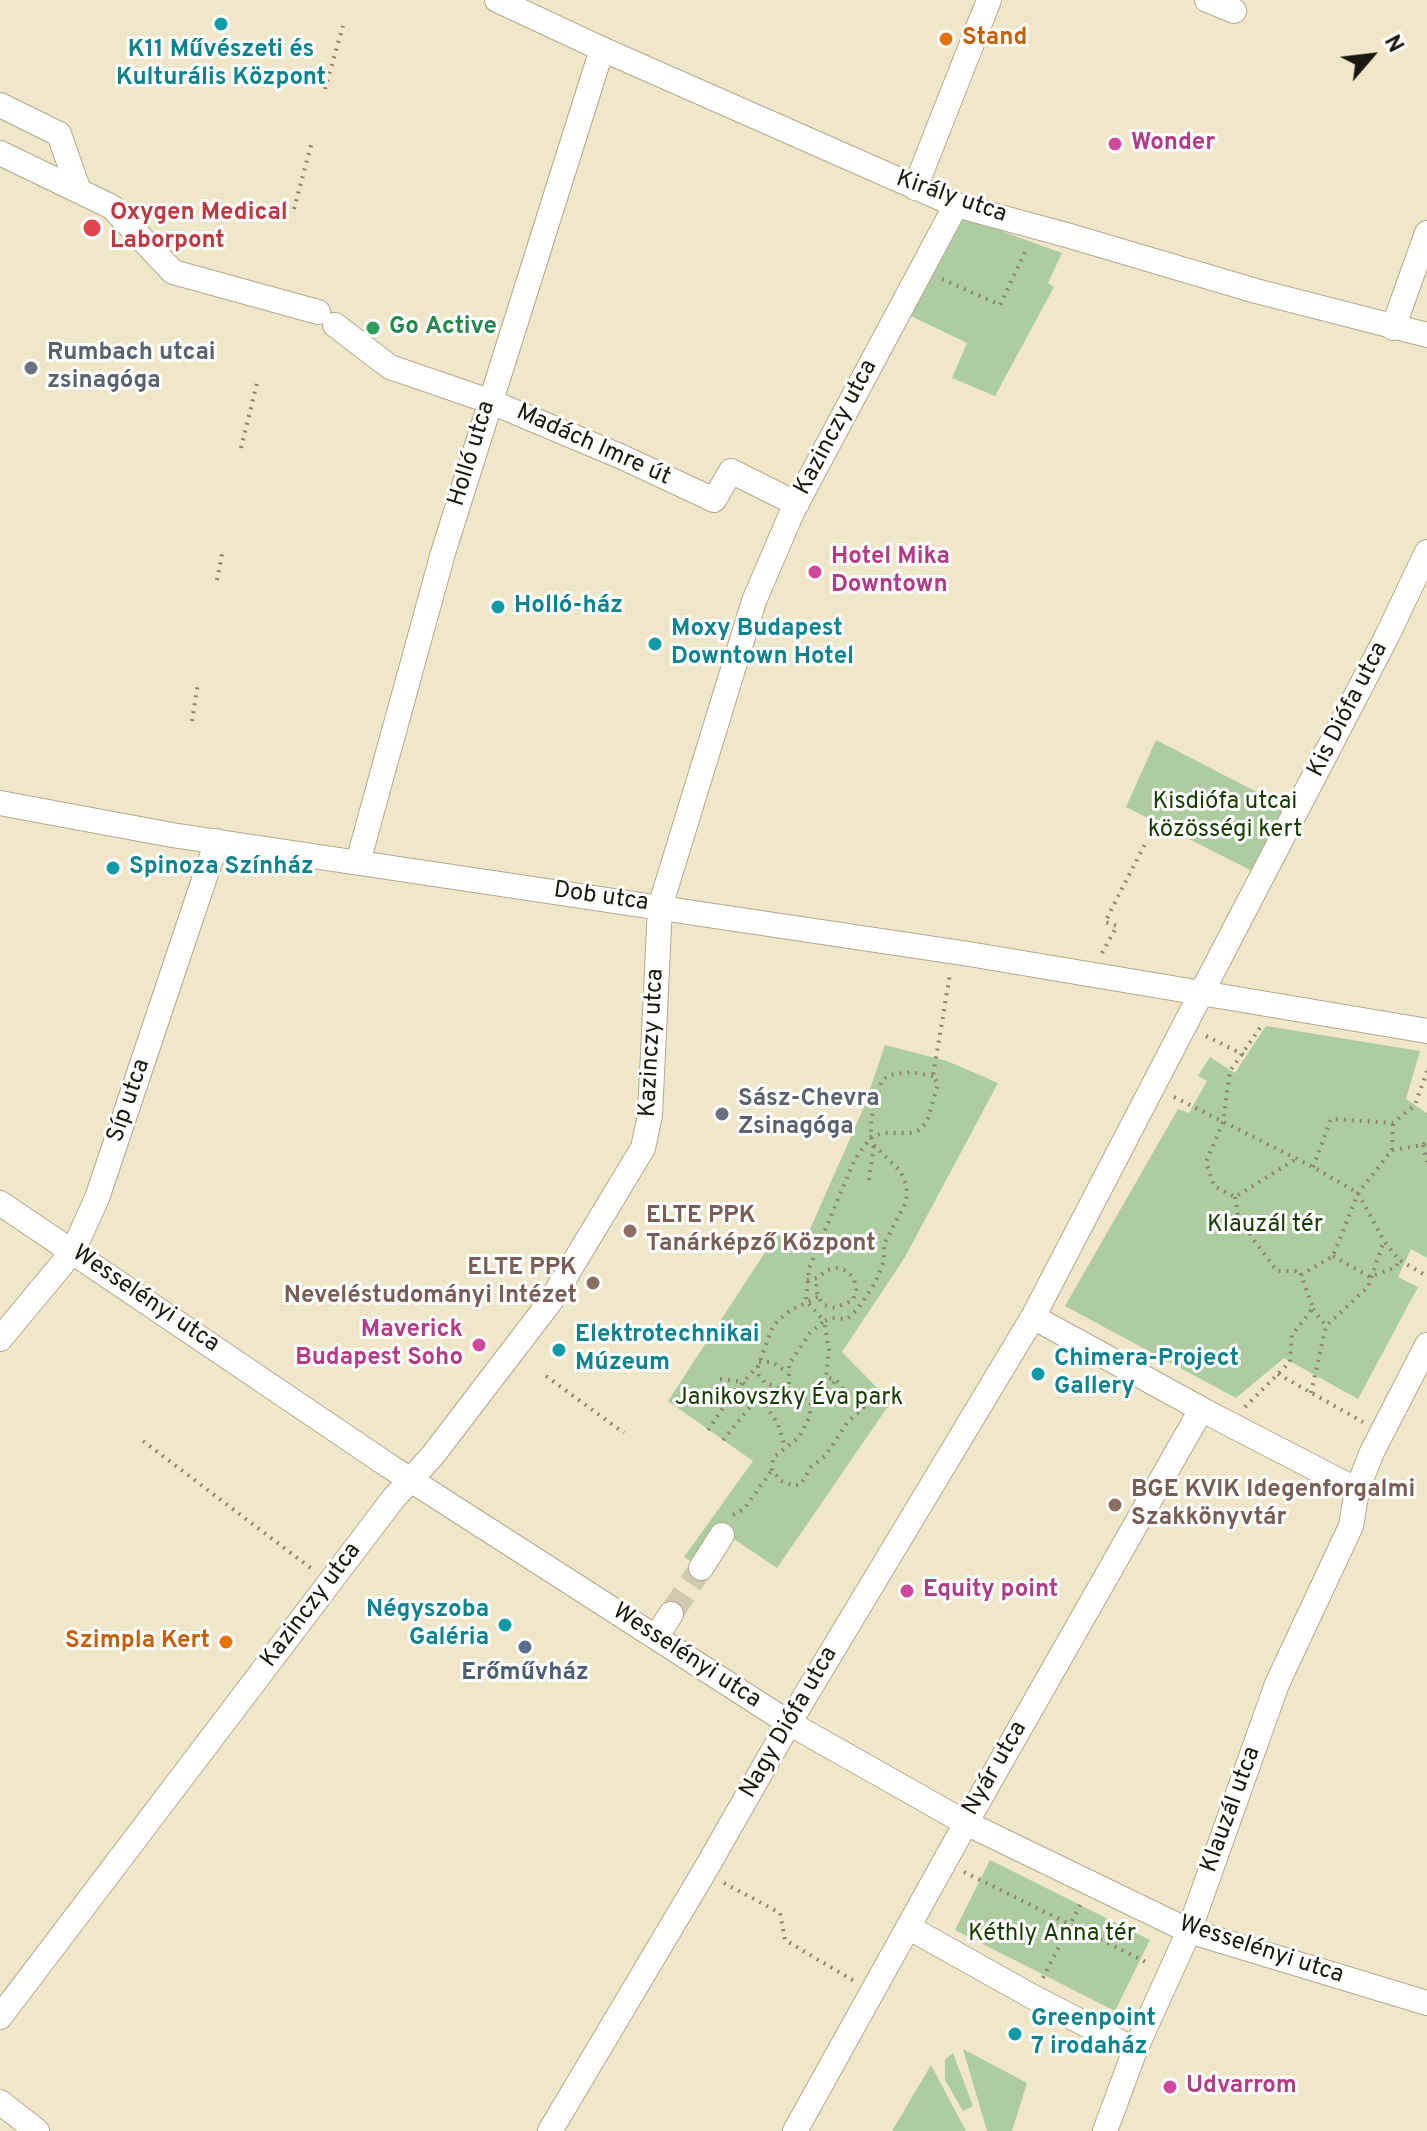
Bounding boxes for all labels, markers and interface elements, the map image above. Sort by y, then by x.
marker: K11 Művészeti és Kulturális Központ [212,15,230,33]
north arrow [1331,16,1411,96]
place label: Stand [962,25,1027,53]
marker: Stand [937,30,955,48]
text: N [1377,31,1408,58]
place label: K11 Művészeti és Kulturális Központ [116,37,326,93]
place label: Wonder [1131,130,1215,158]
marker: Wonder [1106,135,1124,153]
street label: Király utca [892,166,1010,230]
place label: Oxygen Medical Laborpont [110,200,288,256]
marker: Oxygen Medical Laborpont [81,217,103,239]
place label: Go Active [389,314,497,342]
marker: Go Active [364,319,382,337]
place label: Rumbach utcai zsinagóga [47,340,216,396]
street label: Kazinczy utca [789,355,885,501]
marker: Rumbach utcai zsinagóga [22,359,40,377]
street label: Holló utca [443,398,503,510]
street label: Madách Imre út [511,399,675,493]
place label: Hotel Mika Downtown [831,544,950,600]
marker: Hotel Mika Downtown [806,563,824,581]
place label: Holló-ház [514,593,623,621]
marker: Holló-ház [489,598,507,616]
place label: Moxy Budapest Downtown Hotel [671,616,854,672]
marker: Moxy Budapest Downtown Hotel [646,635,664,653]
street label: Kis Diófa utca [1303,638,1395,782]
park label: Kisdiófa utcai közösségi kert [1148,789,1302,845]
place label: Spinoza Színház [129,854,314,882]
marker: Spinoza Színház [104,859,122,877]
street label: Dob utca [552,877,650,919]
street label: Kazinczy utca [635,968,671,1118]
street label: Síp utca [102,1055,158,1147]
place label: Sász-Chevra Zsinagóga [738,1086,880,1142]
marker: Sász-Chevra Zsinagóga [713,1105,731,1123]
place label: ELTE PPK Tanárképző Központ [646,1203,876,1259]
park label: Klauzál tér [1207,1212,1323,1240]
marker: ELTE PPK Tanárképző Központ [621,1222,639,1240]
street label: Wesselényi utca [66,1240,224,1360]
place label: ELTE PPK Neveléstudományi Intézet [284,1255,577,1311]
marker: ELTE PPK Neveléstudományi Intézet [584,1274,602,1292]
place label: Maverick Budapest Soho [295,1317,463,1373]
place label: Elektrotechnikai Múzeum [575,1322,759,1378]
marker: Maverick Budapest Soho [470,1336,488,1354]
marker: Elektrotechnikai Múzeum [550,1341,568,1359]
place label: Chimera-Project Gallery [1054,1346,1239,1402]
marker: Chimera-Project Gallery [1029,1365,1047,1383]
park label: Janikovszky Éva park [675,1385,903,1413]
place label: BGE KVIK Idegenforgalmi Szakkönyvtár [1131,1477,1415,1533]
marker: BGE KVIK Idegenforgalmi Szakkönyvtár [1106,1496,1124,1514]
street label: Kazinczy utca [256,1538,368,1674]
place label: Equity point [923,1577,1058,1605]
marker: Equity point [898,1582,916,1600]
place label: Négyszoba Galéria [366,1597,489,1653]
street label: Wesselényi utca [606,1598,766,1716]
marker: Négyszoba Galéria [496,1616,514,1634]
place label: Szimpla Kert [65,1628,210,1656]
marker: Szimpla Kert [217,1633,235,1651]
marker: Erőművház [516,1638,534,1656]
street label: Nagy Diófa utca [735,1642,845,1804]
place label: Erőművház [461,1660,589,1688]
street label: Nyár utca [958,1717,1034,1821]
street label: Klauzál utca [1196,1743,1268,1877]
street label: Wesselényi utca [1175,1911,1347,1991]
park label: Kéthly Anna tér [968,1921,1136,1949]
place label: Greenpoint 7 irodaház [1031,2006,1156,2062]
marker: Greenpoint 7 irodaház [1006,2025,1024,2043]
place label: Udvarrom [1186,2073,1297,2101]
marker: Udvarrom [1161,2078,1179,2096]

